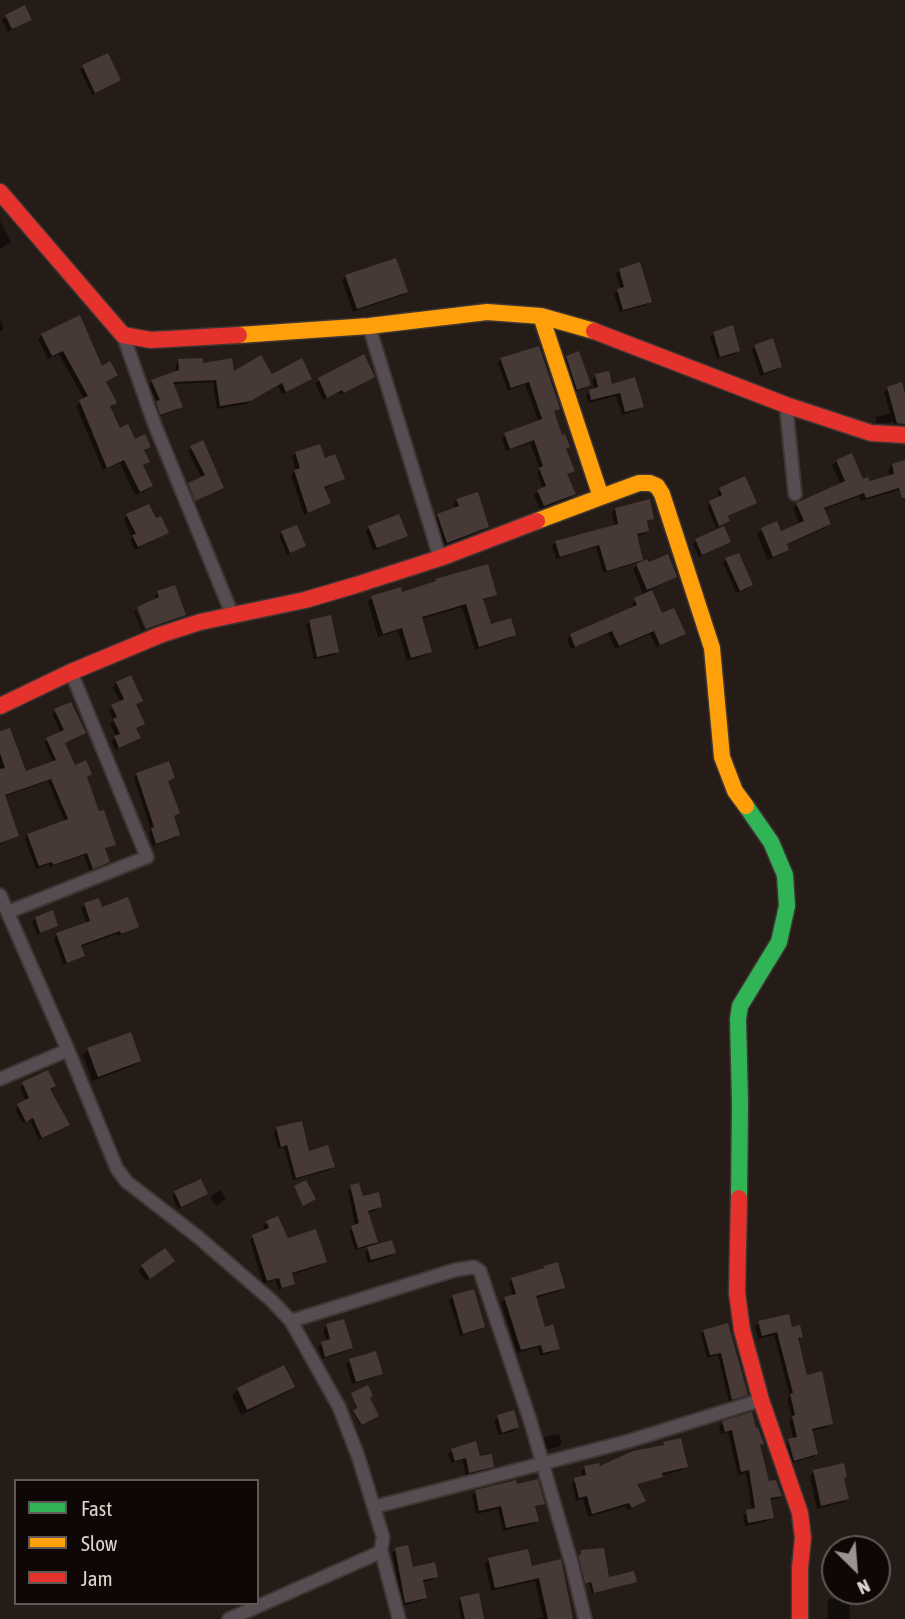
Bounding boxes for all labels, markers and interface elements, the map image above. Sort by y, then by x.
legend [14,1479,259,1605]
text: Fast [81,1496,112,1520]
text: Slow [81,1531,117,1555]
north arrow [821,1535,891,1605]
text: Jam [81,1566,113,1590]
text: N [854,1575,874,1600]

